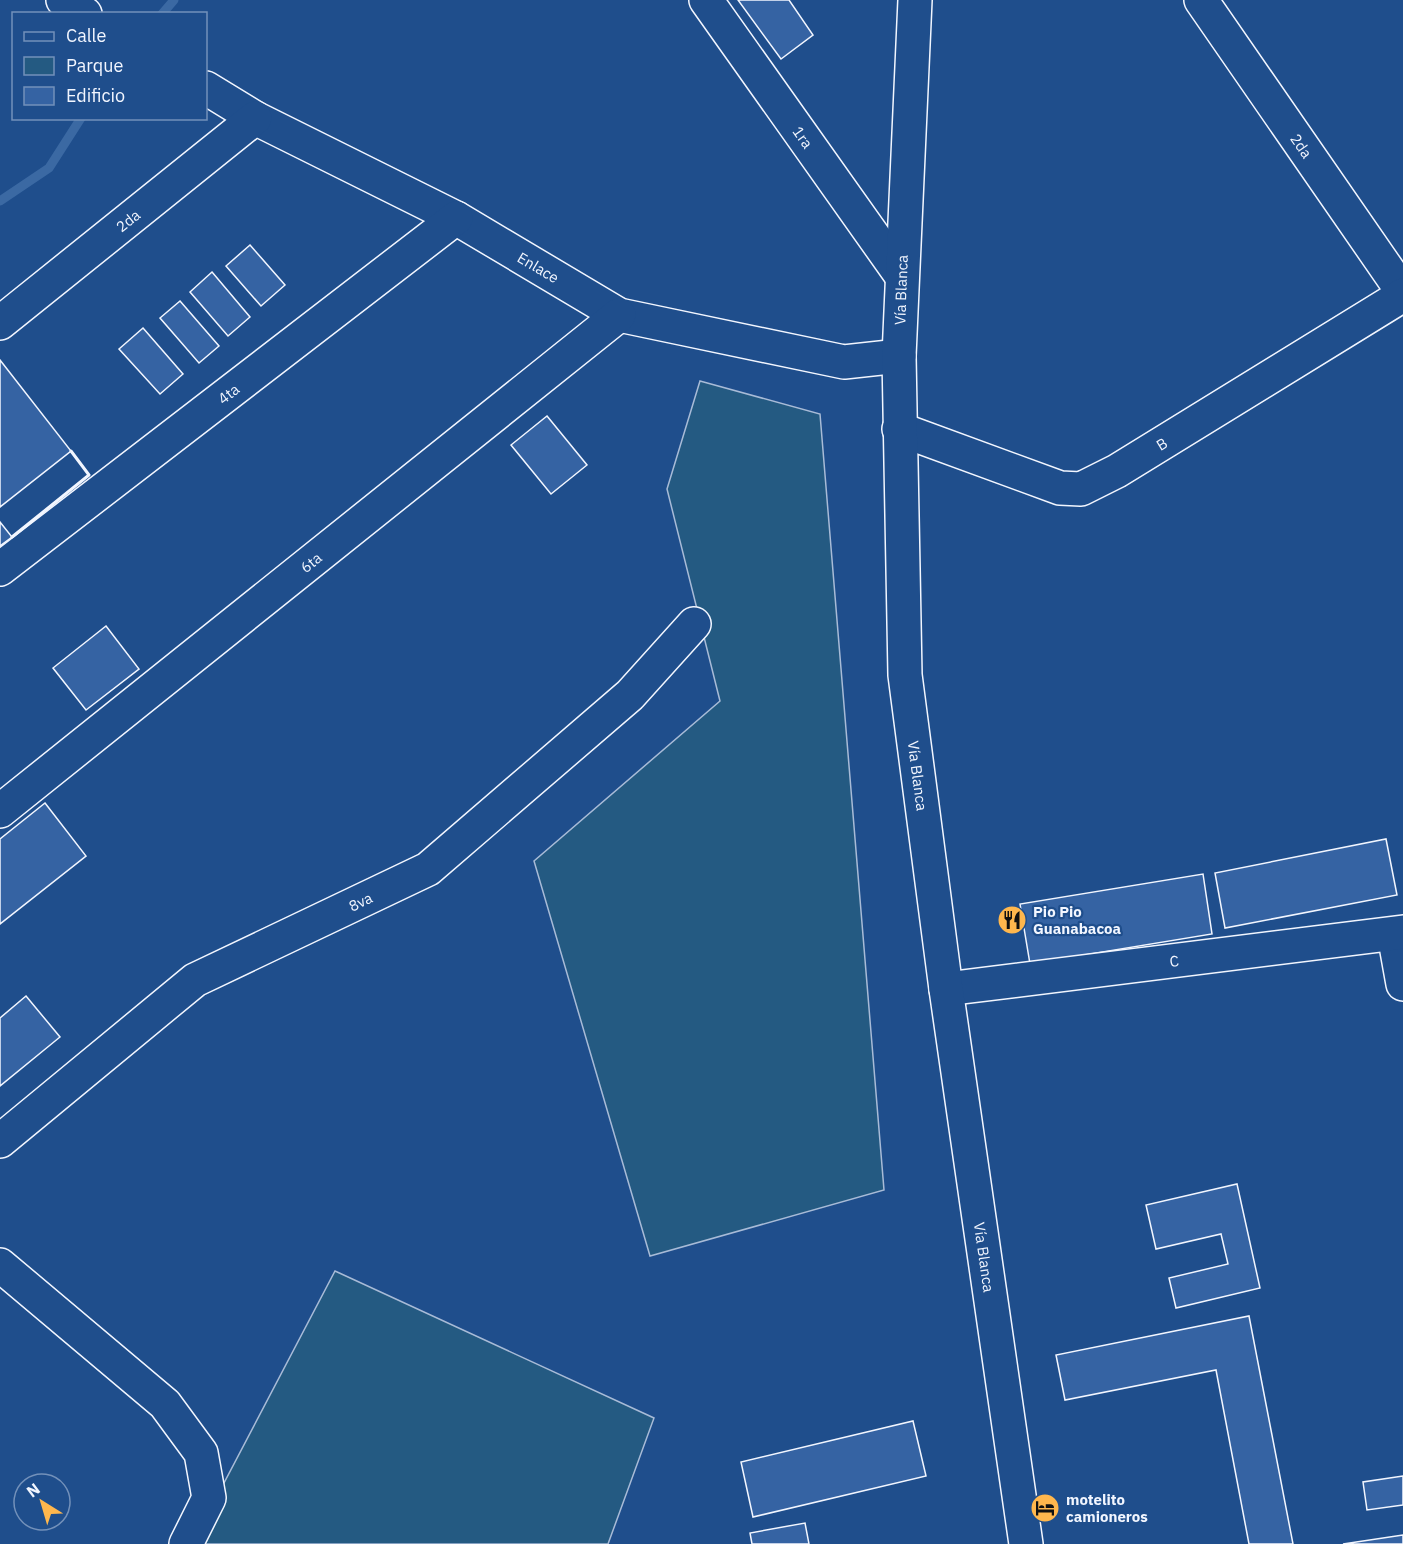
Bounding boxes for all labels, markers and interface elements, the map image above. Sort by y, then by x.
legend [12,12,207,120]
text: Calle [66,24,106,47]
text: Parque [66,54,124,77]
text: Edificio [66,84,125,107]
street label: 1ra [789,122,817,152]
street label: 2da [1287,130,1317,162]
street label: 2da [112,205,144,236]
street label: Enlace [514,247,563,287]
street label: Vía Blanca [890,254,912,326]
street label: 4ta [214,379,243,408]
street label: B [1152,433,1171,454]
street label: 6ta [296,548,325,577]
street label: Vía Blanca [904,740,932,812]
street label: 8va [345,887,375,915]
place label: Pio Pio Guanabacoa [1033,902,1122,938]
restaurant icon: Pio Pio Guanabacoa [996,904,1028,936]
street label: C [1168,951,1180,971]
street label: Vía Blanca [970,1221,999,1293]
north arrow [12,1472,72,1532]
text: N [22,1479,44,1501]
place label: motelito camioneros [1066,1490,1148,1526]
hotel icon: motelito camioneros [1029,1492,1061,1524]

